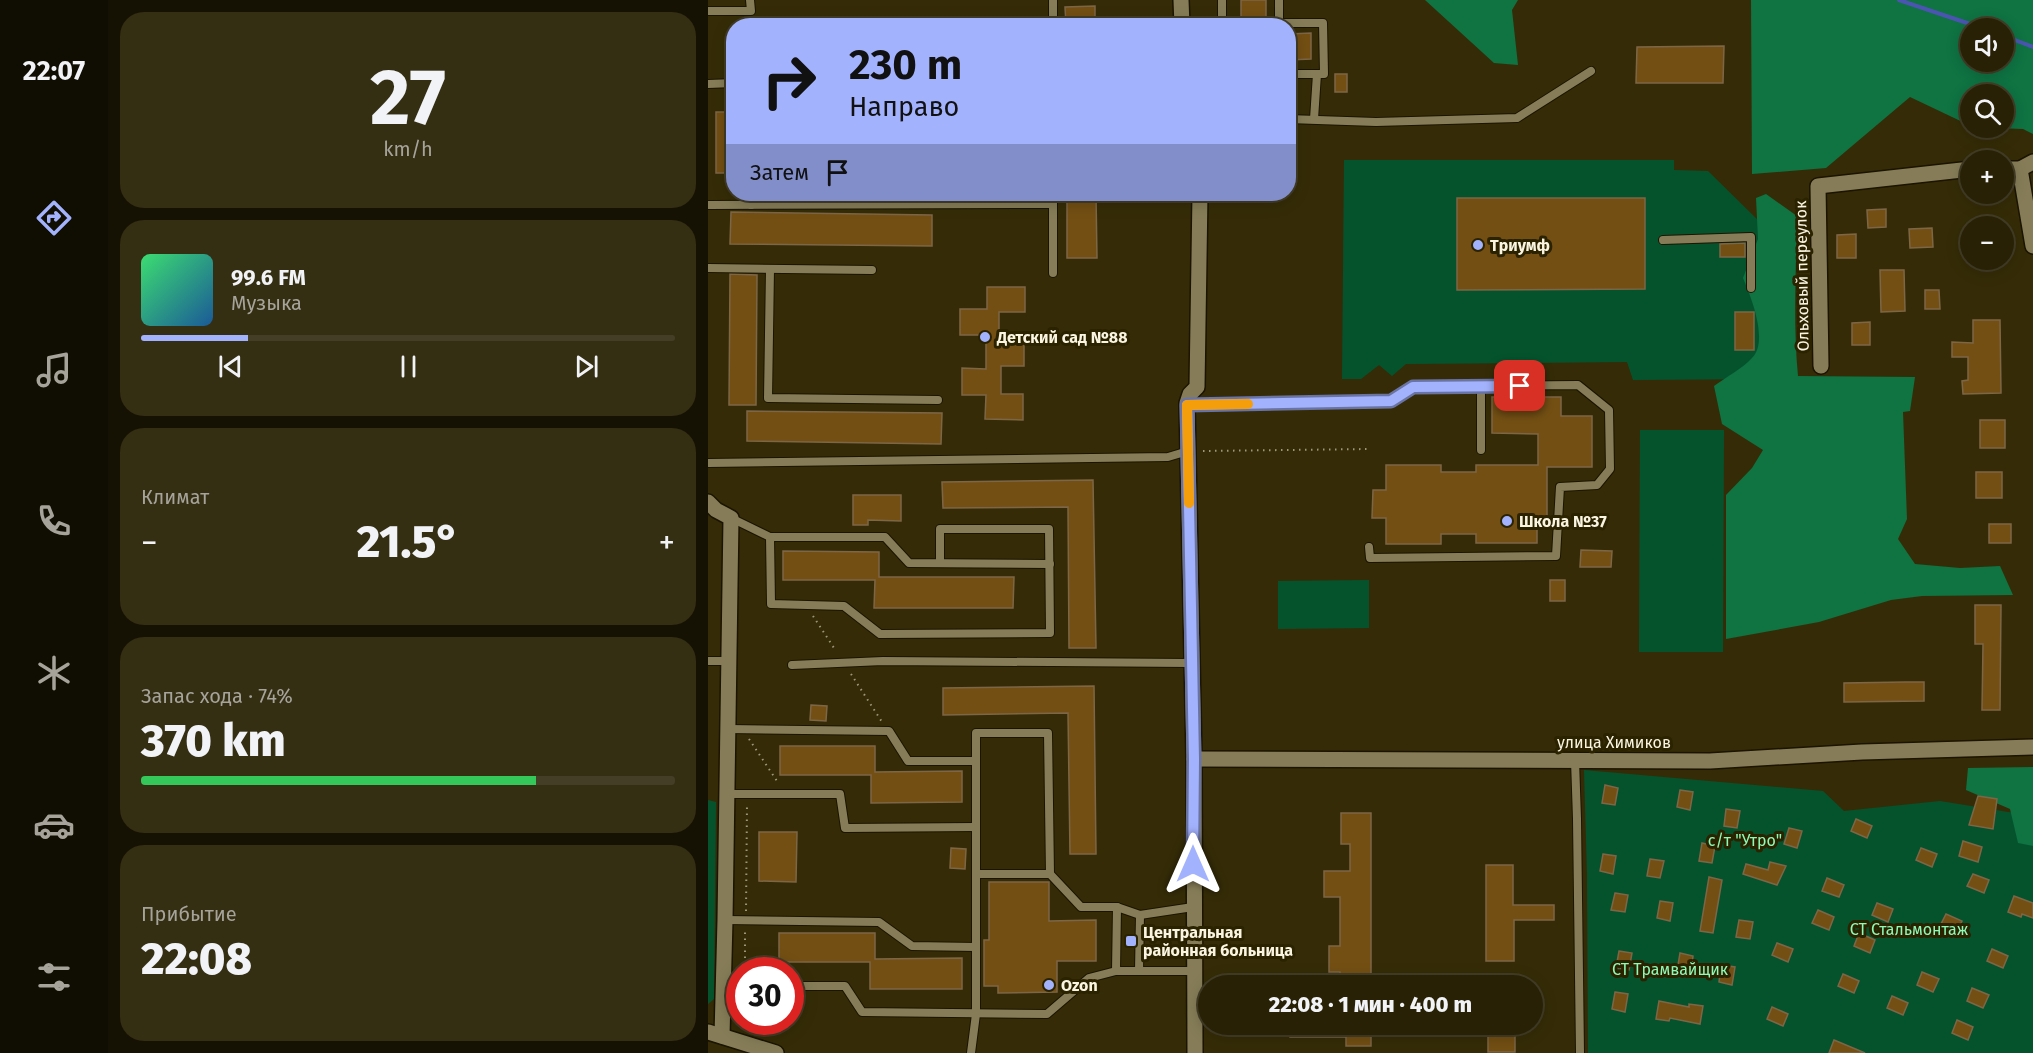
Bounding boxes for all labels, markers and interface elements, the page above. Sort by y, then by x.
map controls [1960,18,2014,270]
button: sound [1960,18,2014,72]
text: 230 m [849,40,962,90]
icon: right [750,42,828,120]
text: 27 [370,51,446,145]
text: 22:07 [23,55,85,87]
button: search [1960,84,2014,138]
text: Направо [849,91,959,123]
text: km/h [383,137,433,161]
button: + [1960,150,2014,204]
icon: arrive [821,156,854,189]
text: Затем [750,159,809,186]
icon: directions [33,197,75,239]
street label: Ольховый переулок [1791,200,1813,352]
button: − [1960,216,2014,270]
place label: Триумф [1490,236,1550,255]
marker: Триумф [1471,238,1485,252]
text: 99.6 FM [231,264,306,291]
text: Музыка [231,291,302,315]
place label: Детский сад №88 [996,328,1127,347]
marker: Детский сад №88 [978,330,992,344]
icon: music [33,349,75,391]
icon: previous [214,350,247,383]
icon: pause [392,350,425,383]
icon: next [570,350,603,383]
pin [1494,360,1545,411]
icon: arrive [1503,369,1536,402]
text: Климат [141,485,209,509]
icon: phone [33,500,75,542]
place label: Школа №37 [1519,512,1607,531]
marker: Школа №37 [1500,514,1514,528]
text: 21.5° [357,515,459,569]
text: − [141,523,158,563]
text: + [659,523,675,563]
icon: climate [33,652,75,694]
text: Запас хода · 74% [141,684,293,708]
text: 370 km [141,714,286,768]
street label: улица Химиков [1557,733,1671,752]
icon: car [33,804,75,846]
park label: с/т "Утро" [1708,831,1782,850]
position arrow [1161,832,1225,896]
text: Прибытие [141,902,237,926]
park label: СТ Стальмонтаж [1850,920,1969,939]
place label: Центральная районная больница [1143,923,1293,960]
text: 22:08 [141,932,252,986]
marker: Центральная районная больница [1124,934,1138,948]
icon: filters [33,956,75,998]
speed limit sign: 30 [726,957,804,1035]
park label: СТ Трамвайщик [1612,960,1729,979]
place label: Ozon [1061,976,1098,995]
marker: Ozon [1042,978,1056,992]
text: 22:08 · 1 мин · 400 m [1269,991,1472,1018]

